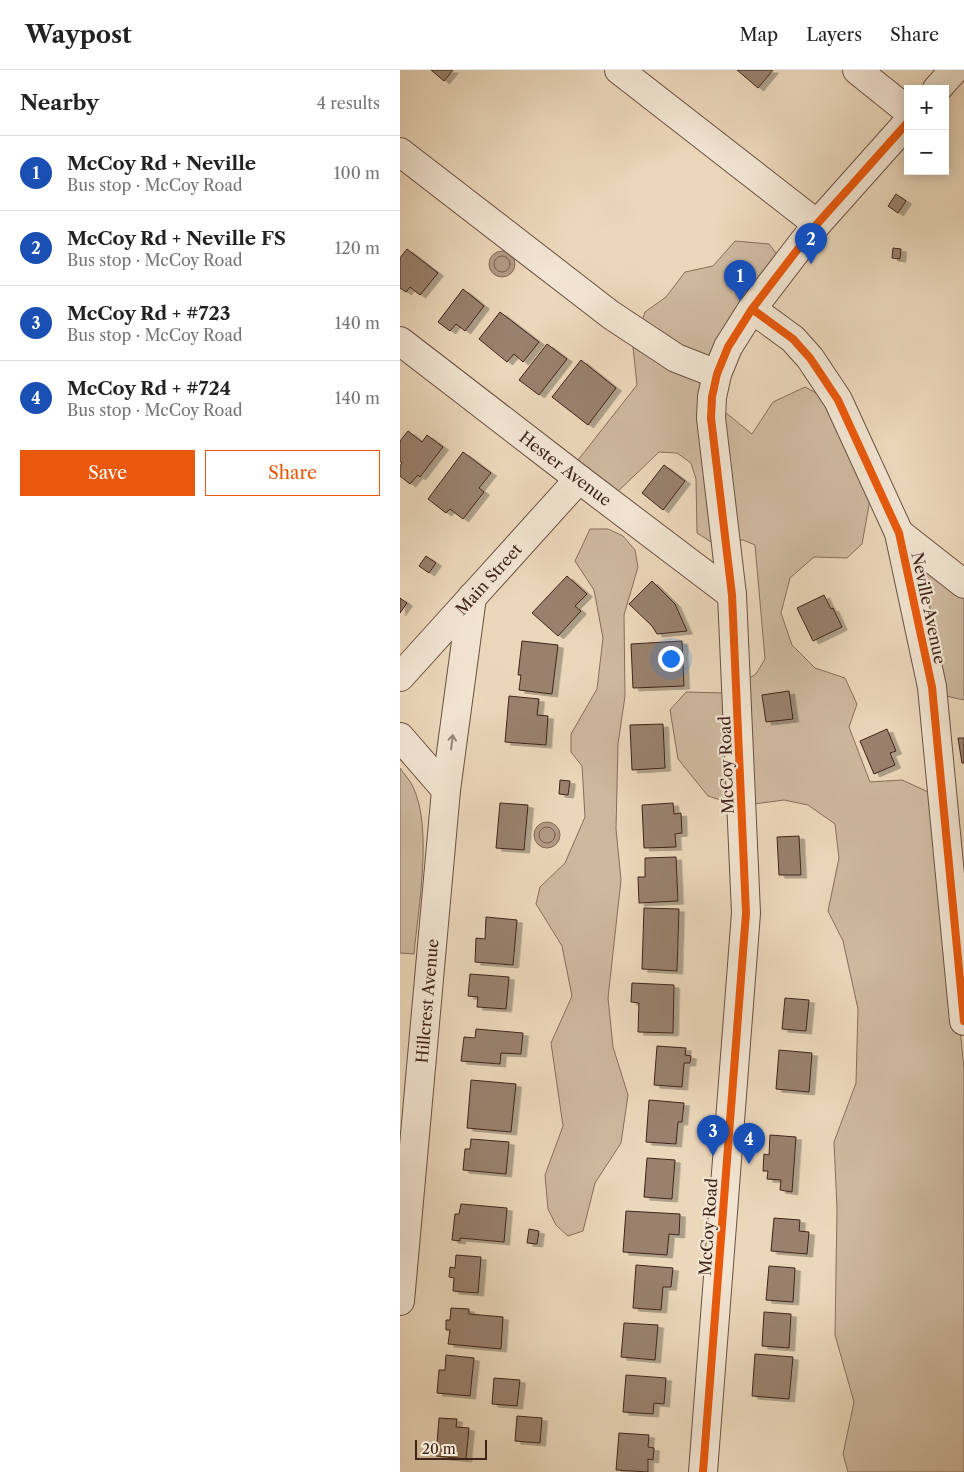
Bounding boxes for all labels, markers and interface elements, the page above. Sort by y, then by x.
text: Waypost [25,20,132,49]
text: Map [740,24,778,46]
text: Layers [806,24,862,46]
text: Share [890,24,939,46]
map controls [904,85,949,175]
button: + [904,85,949,130]
text: Nearby [20,90,99,115]
text: 4 results [317,93,380,113]
button: − [904,130,949,175]
text: McCoy Rd + Neville [67,152,256,175]
text: 1 [32,163,40,183]
text: 100 m [334,163,380,183]
text: Bus stop · McCoy Road [67,175,243,195]
pin: 2 [795,223,827,264]
text: McCoy Rd + Neville FS [67,227,286,250]
text: 2 [31,238,41,258]
text: 120 m [335,238,380,258]
text: Bus stop · McCoy Road [67,250,243,270]
pin: 1 [724,260,756,301]
text: McCoy Rd + #723 [67,302,230,325]
text: 3 [31,313,41,333]
text: 140 m [335,313,380,333]
text: Bus stop · McCoy Road [67,325,243,345]
text: McCoy Rd + #724 [67,377,231,400]
text: 4 [31,388,41,408]
text: 140 m [335,388,380,408]
text: Bus stop · McCoy Road [67,400,243,420]
street label: Hester Avenue [516,427,616,510]
button: Save [20,450,195,496]
button: Share [205,450,380,496]
street label: Main Street [451,539,526,619]
street label: Neville Avenue [907,550,951,666]
your location [658,646,684,672]
street label: McCoy Road [714,715,738,814]
one-way arrow [448,734,458,750]
street label: Hillcrest Avenue [412,938,442,1064]
pin: 3 [697,1115,729,1156]
pin: 4 [733,1123,765,1164]
street label: McCoy Road [695,1177,721,1277]
scale bar [415,1437,488,1460]
text: 20 m [422,1440,456,1458]

